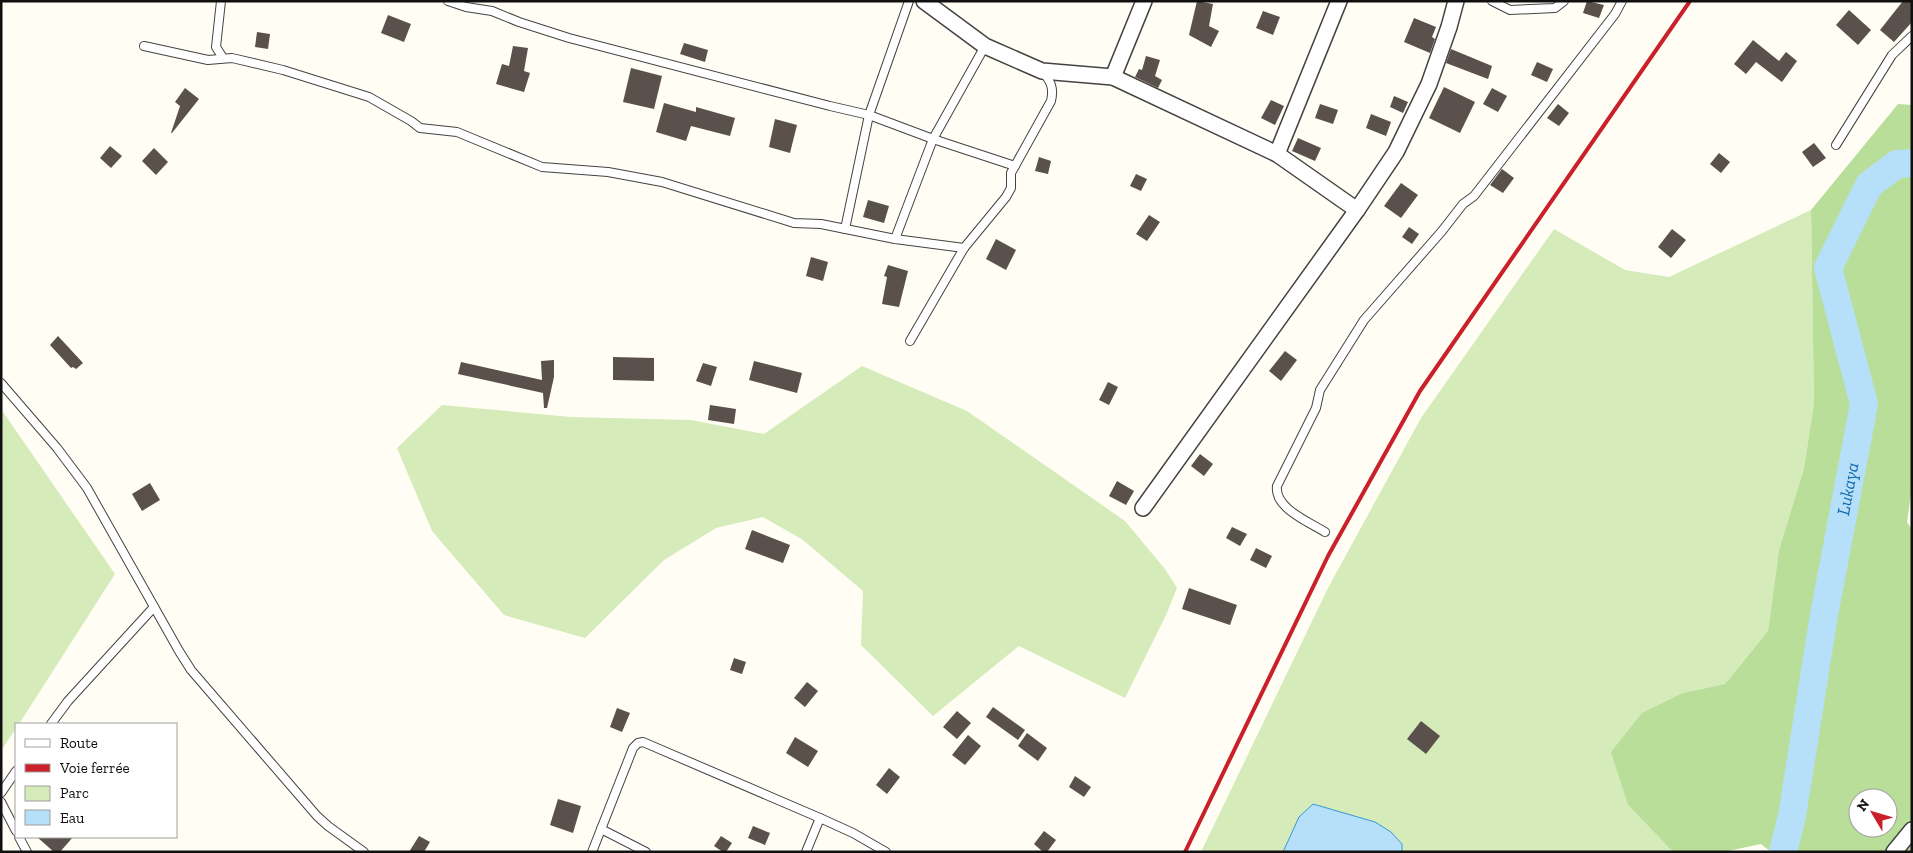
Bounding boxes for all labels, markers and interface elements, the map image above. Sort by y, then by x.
water label: Lukaya [1832,461,1864,517]
legend [15,723,178,838]
text: Route [60,734,98,752]
text: Voie ferrée [59,759,130,777]
text: Parc [60,784,89,802]
north arrow [1848,788,1898,838]
text: N [1853,796,1873,815]
text: Eau [60,809,85,827]

